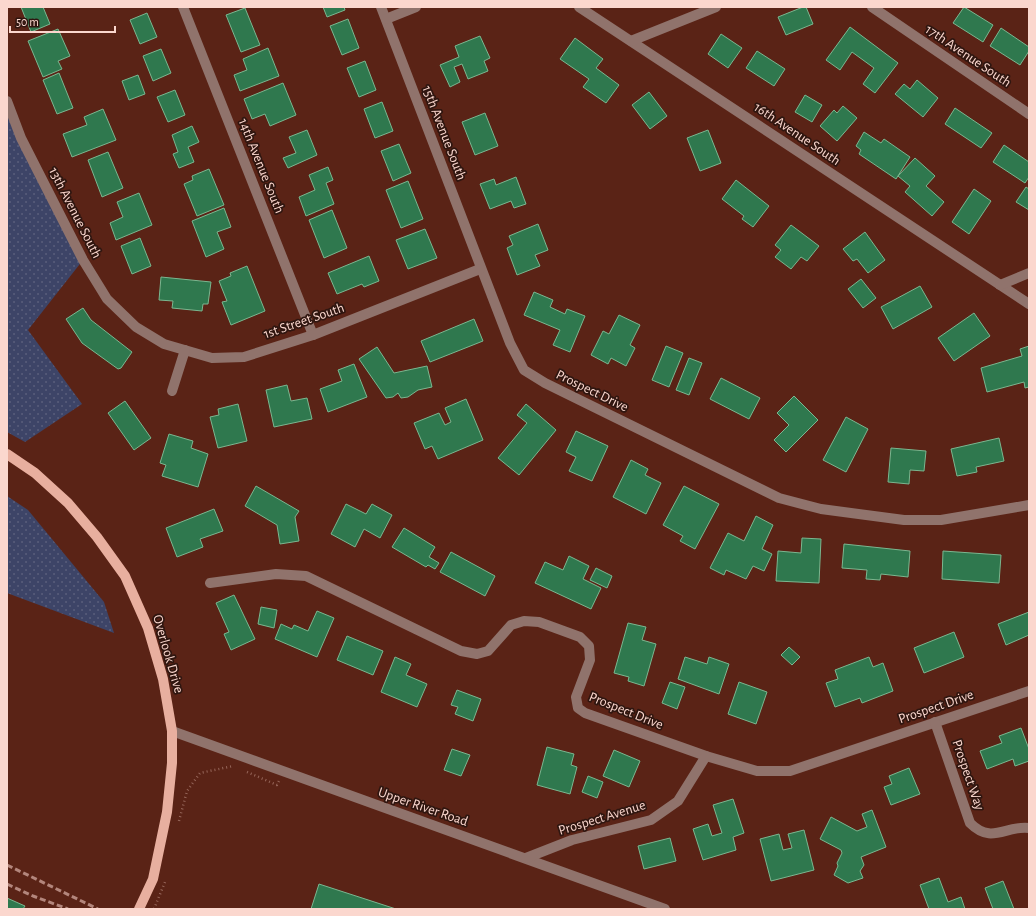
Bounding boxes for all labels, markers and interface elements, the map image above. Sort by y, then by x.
scale bar [10,8,115,34]
text: 50 m [16,16,39,28]
street label: 17th Avenue South [923,22,1013,90]
street label: 15th Avenue South [420,84,468,182]
street label: 16th Avenue South [751,100,843,168]
street label: 14th Avenue South [236,117,286,215]
street label: 13th Avenue South [46,165,104,261]
street label: 1st Street South [262,301,346,341]
street label: Prospect Drive [554,367,630,415]
street label: Overlook Drive [150,613,186,695]
street label: Prospect Drive [897,688,975,726]
street label: Prospect Drive [587,690,665,732]
street label: Prospect Way [949,738,987,812]
street label: Upper River Road [376,785,470,829]
street label: Prospect Avenue [557,798,647,838]

